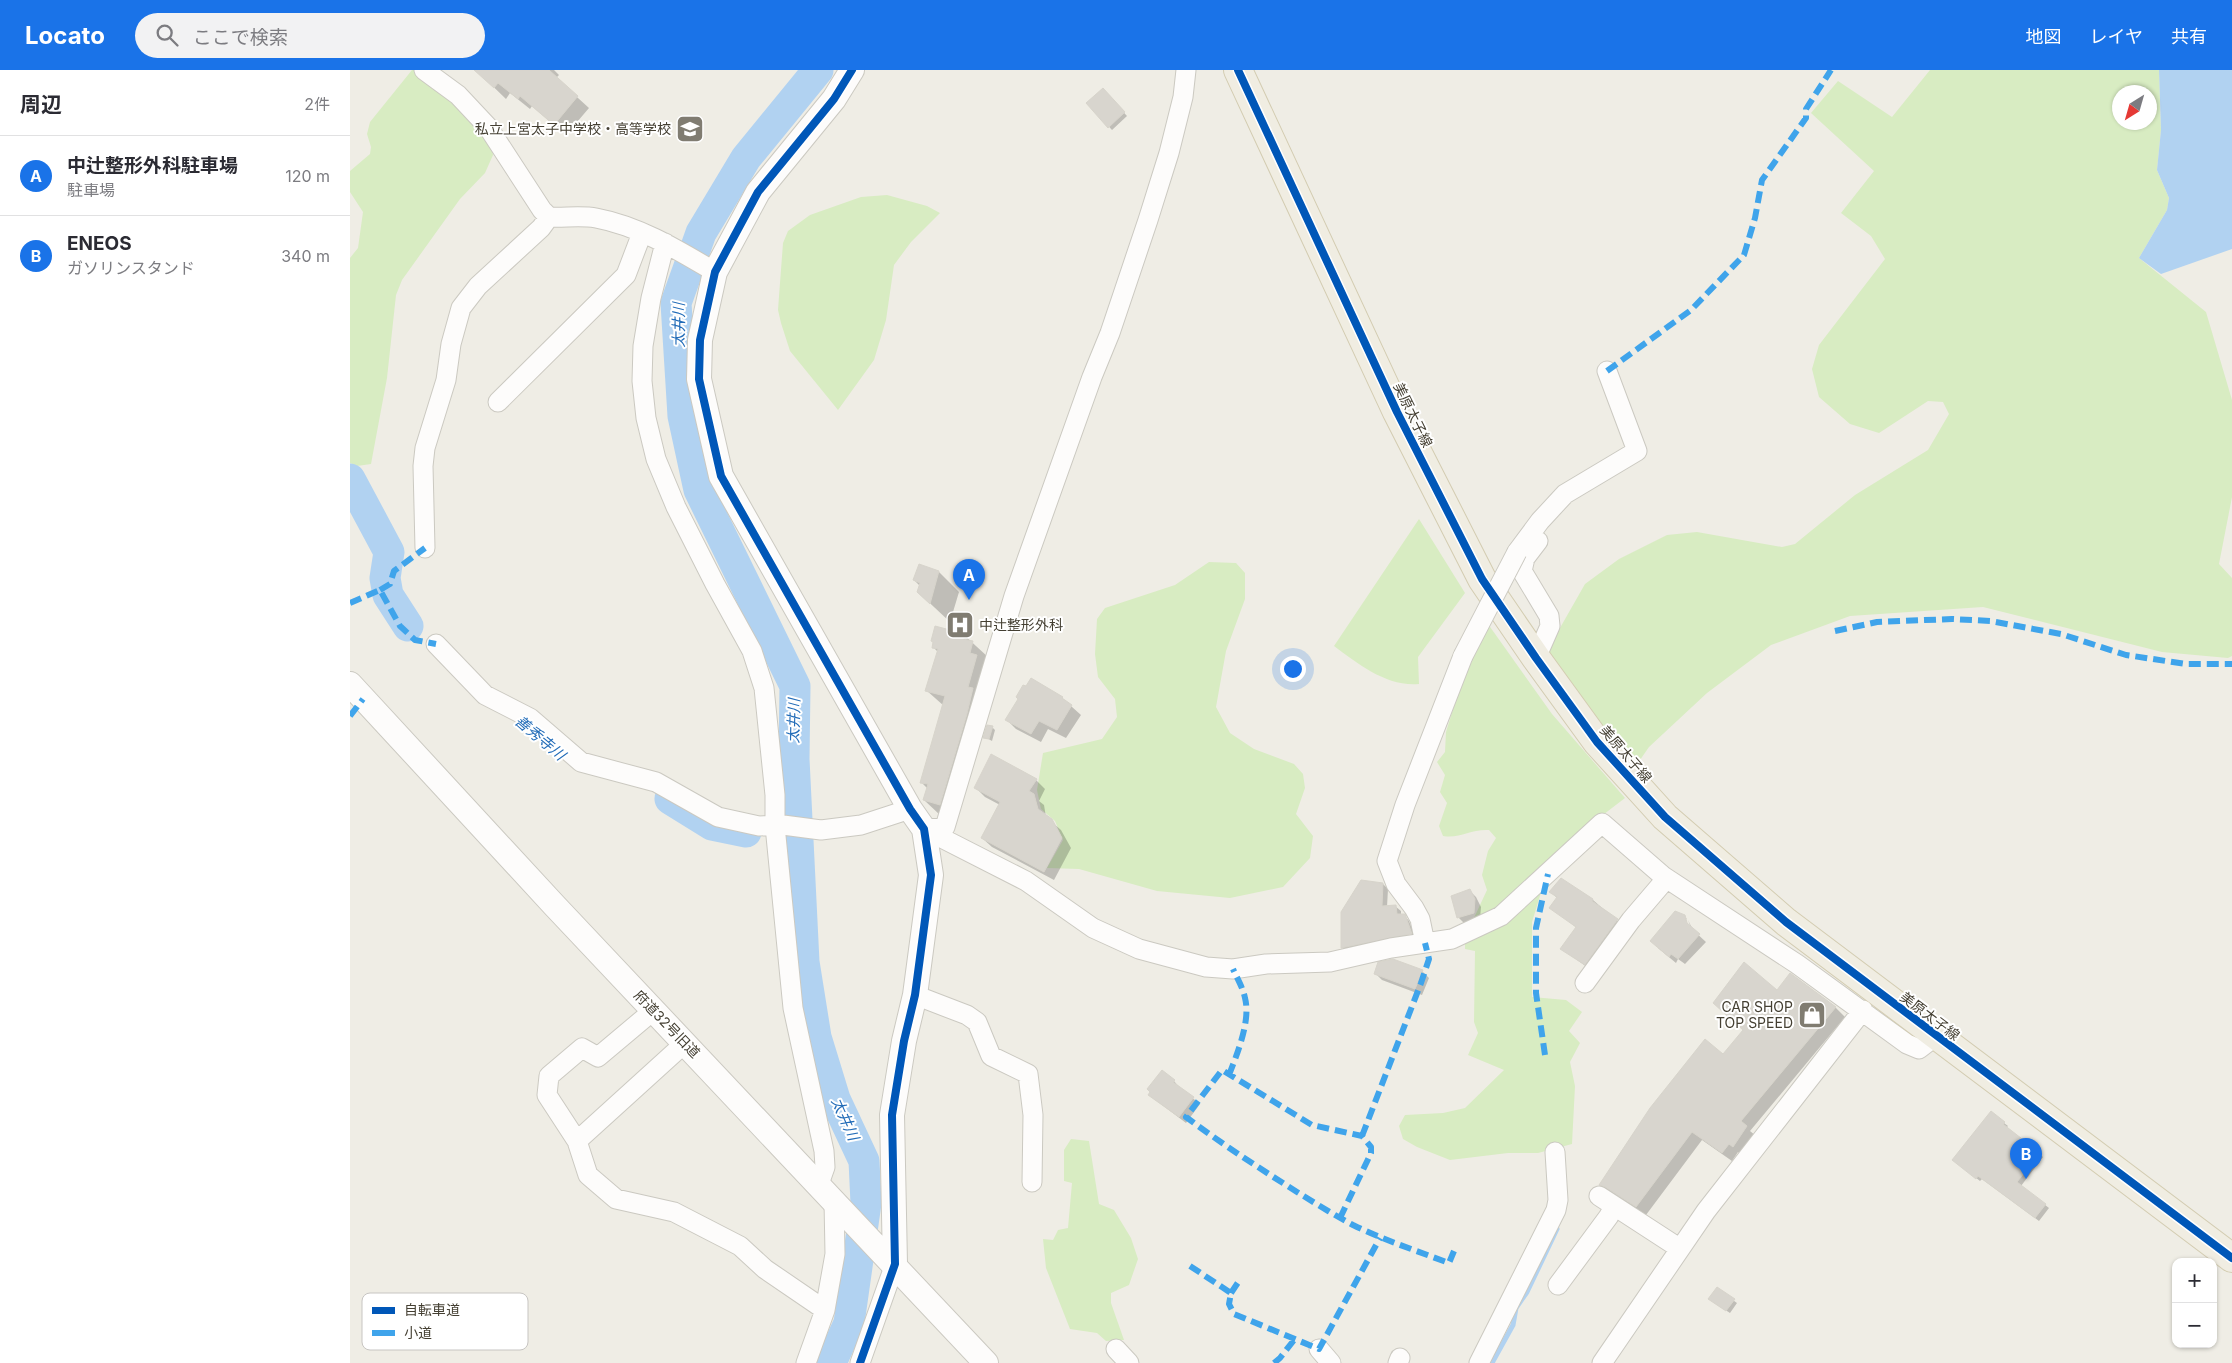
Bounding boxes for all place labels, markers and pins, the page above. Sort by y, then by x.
school or university icon: 私立上宮太子中学校・高等学校 [675,114,705,144]
place label: 私立上宮太子中学校・高等学校 [475,120,671,137]
pin: A [953,559,985,600]
hospital icon: 中辻整形外科 [945,610,975,640]
place label: 中辻整形外科 [979,616,1063,633]
place label: CAR SHOP TOP SPEED [1716,998,1793,1031]
shop icon: CAR SHOP TOP SPEED [1797,1000,1827,1030]
pin: B [2010,1138,2042,1179]

